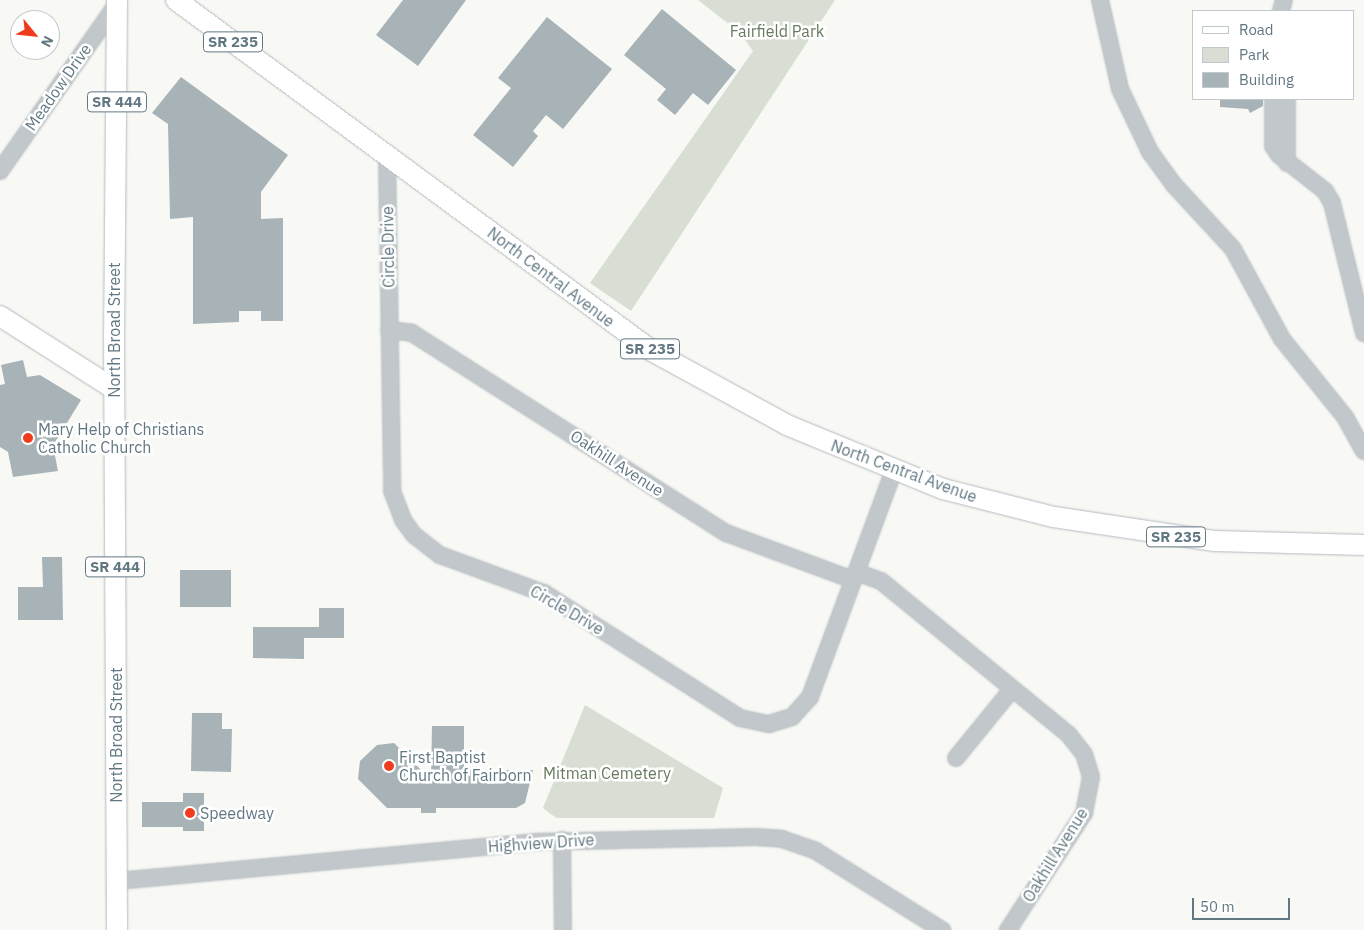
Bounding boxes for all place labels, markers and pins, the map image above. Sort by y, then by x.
place label: Mary Help of Christians Catholic Church [38,419,204,457]
marker: Mary Help of Christians Catholic Church [22,432,34,444]
place label: First Baptist Church of Fairborn [399,747,532,785]
marker: First Baptist Church of Fairborn [383,760,395,772]
place label: Speedway [200,803,274,823]
marker: Speedway [184,807,196,819]

